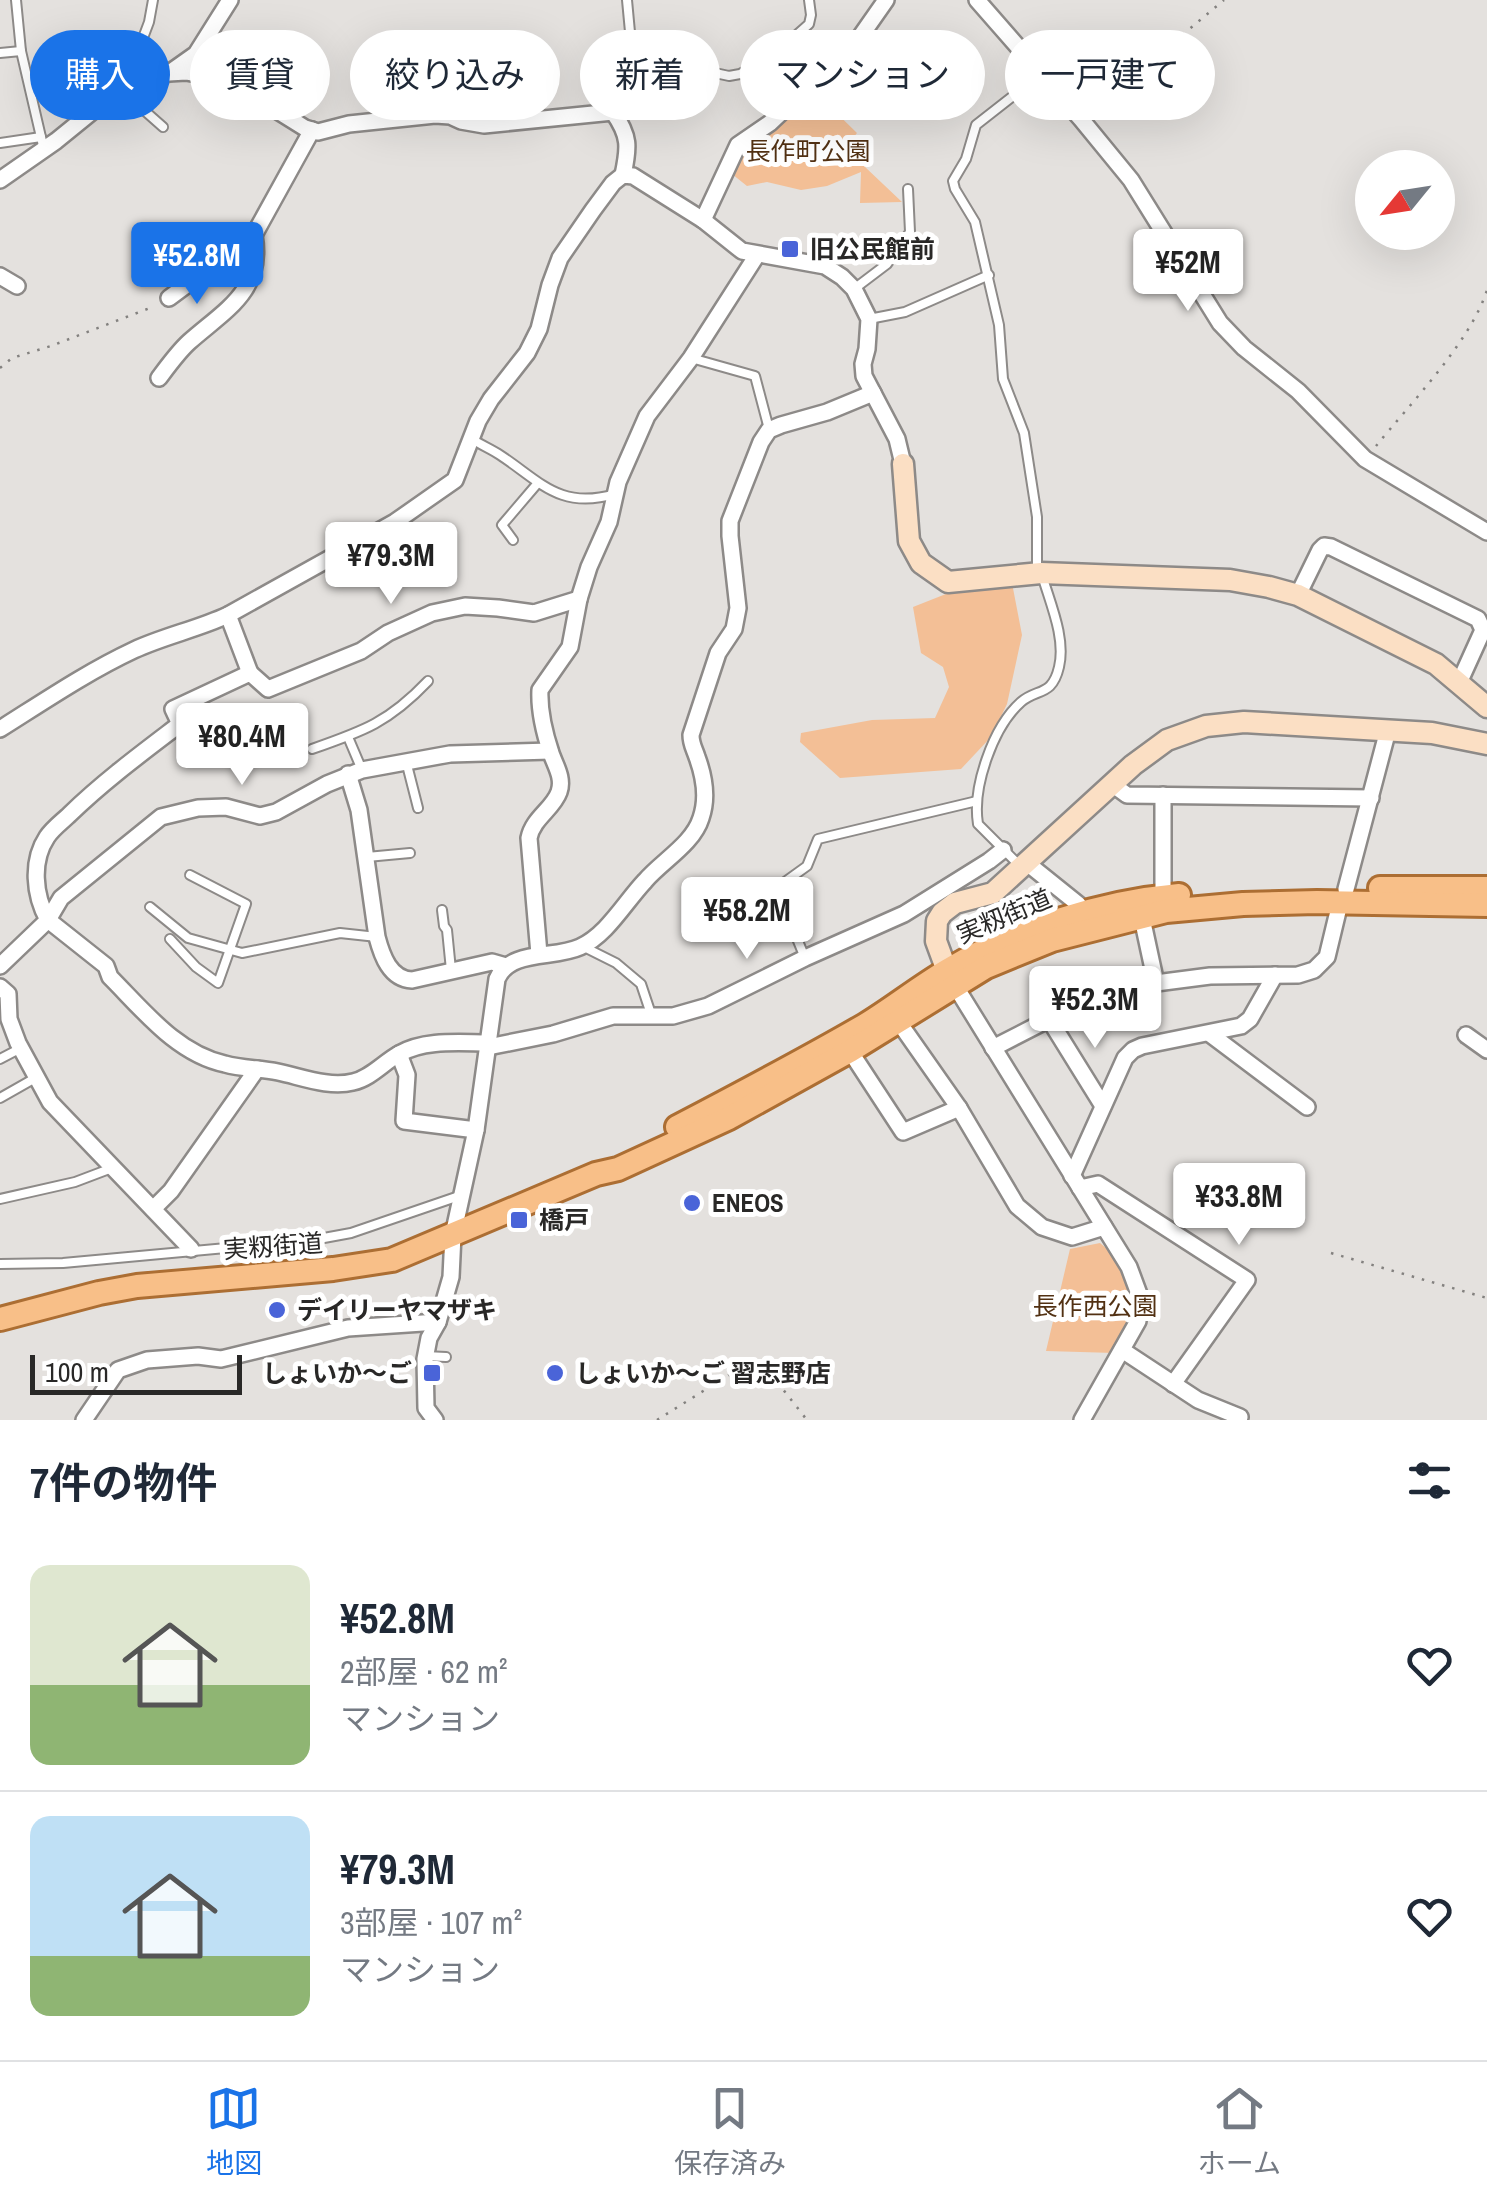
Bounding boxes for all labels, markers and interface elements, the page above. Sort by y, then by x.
chip: 購入 [30,30,170,120]
chip: 賃貸 [190,30,330,120]
chip: 絞り込み [350,30,560,120]
chip: 新着 [580,30,720,120]
chip: マンション [740,30,985,120]
chip: 一戸建て [1005,30,1215,120]
park label: 長作町公園 [745,134,871,168]
north arrow [1355,150,1455,250]
map controls [1355,150,1455,250]
pin: ¥52.8M [116,222,278,307]
pin: ¥52M [1129,229,1247,314]
place label: 旧公民館前 [810,232,935,266]
text: ¥52.8M [153,233,241,276]
marker: 旧公民館前 [779,238,801,260]
text: ¥52M [1155,240,1221,283]
pin: ¥79.3M [310,522,472,607]
text: ¥79.3M [347,533,435,576]
pin: ¥80.4M [161,703,323,788]
text: ¥80.4M [198,714,286,757]
pin: ¥58.2M [666,877,828,962]
street label: 実籾街道 [951,881,1057,951]
text: ¥58.2M [703,888,791,931]
pin: ¥52.3M [1014,966,1176,1051]
text: ¥52.3M [1051,977,1139,1020]
pin: ¥33.8M [1158,1163,1320,1248]
text: ¥33.8M [1195,1174,1283,1217]
place label: ENEOS [712,1186,784,1220]
marker: ENEOS [681,1192,703,1214]
place label: 橋戸 [539,1203,589,1237]
marker: 橋戸 [508,1209,530,1231]
street label: 実籾街道 [222,1226,324,1266]
park label: 長作西公園 [1032,1289,1158,1323]
place label: デイリーヤマザキ [297,1293,497,1327]
marker: デイリーヤマザキ [266,1299,288,1321]
scale bar [30,1350,242,1394]
text: 100 m [45,1353,109,1391]
place label: しょいか〜ご [262,1356,412,1390]
place label: しょいか～ご 習志野店 [575,1356,831,1390]
marker: しょいか〜ご [421,1362,443,1384]
marker: しょいか～ご 習志野店 [544,1362,566,1384]
icon: filters [1402,1453,1457,1508]
text: 7件の物件 [30,1455,217,1511]
text: ¥52.8M [340,1590,455,1646]
icon: home [110,1605,230,1725]
icon: heart [1402,1638,1457,1693]
text: 2部屋 · 62 m² [340,1650,508,1693]
text: マンション [340,1697,500,1740]
text: ¥79.3M [340,1841,455,1897]
icon: home [110,1856,230,1976]
icon: heart [1402,1889,1457,1944]
text: 3部屋 · 107 m² [340,1901,522,1944]
text: マンション [340,1948,500,1991]
tab: 地図 [206,2081,262,2182]
tab: 保存済み [674,2081,786,2182]
tab: ホーム [1198,2081,1281,2182]

